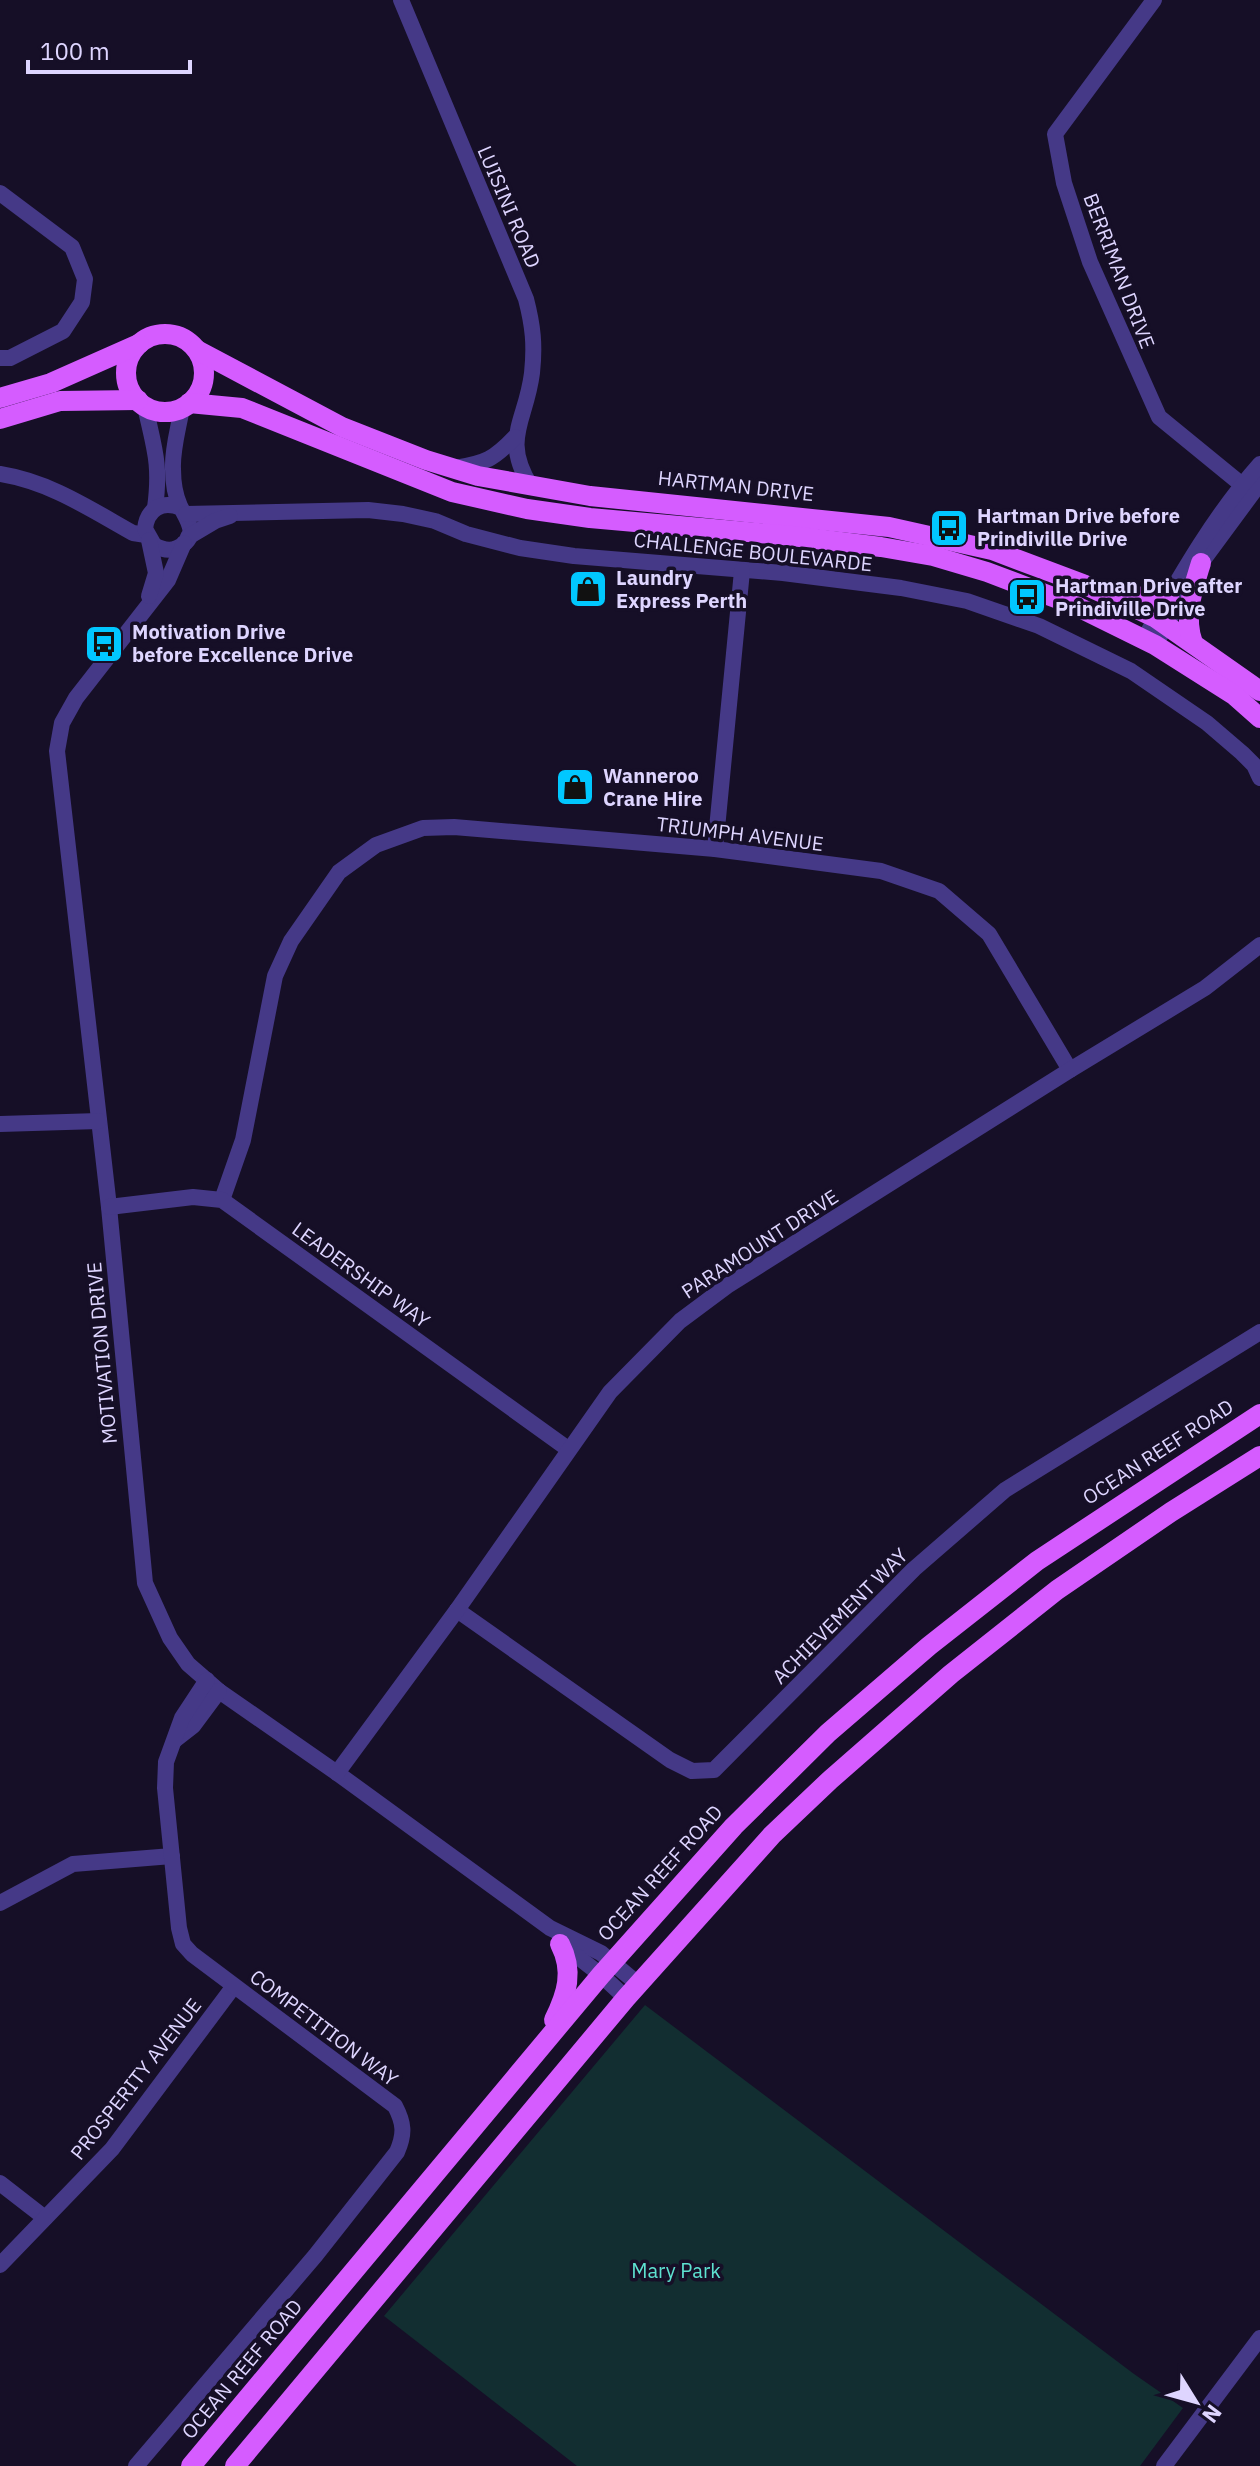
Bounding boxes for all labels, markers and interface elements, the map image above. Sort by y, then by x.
scale bar [28,24,190,74]
text: 100 m [40,35,110,67]
street label: LUISINI ROAD [472,142,547,272]
street label: BERRIMAN DRIVE [1077,189,1162,352]
street label: HARTMAN DRIVE [657,464,815,507]
place label: Hartman Drive before Prindiville Drive [977,502,1180,552]
bus stop icon: Hartman Drive before Prindiville Drive [928,507,970,549]
street label: CHALLENGE BOULEVARDE [632,526,874,577]
place label: Laundry Express Perth [616,564,747,614]
shop icon: Laundry Express Perth [567,568,609,610]
place label: Hartman Drive after Prindiville Drive [1055,572,1242,622]
bus stop icon: Hartman Drive after Prindiville Drive [1006,576,1048,618]
place label: Motivation Drive before Excellence Drive [132,618,353,668]
bus stop icon: Motivation Drive before Excellence Drive [83,623,125,665]
place label: Wanneroo Crane Hire [603,762,703,812]
shop icon: Wanneroo Crane Hire [554,766,596,808]
street label: TRIUMPH AVENUE [655,810,825,857]
street label: PARAMOUNT DRIVE [676,1183,843,1304]
street label: LEADERSHIP WAY [287,1215,436,1334]
street label: MOTIVATION DRIVE [80,1261,123,1445]
street label: OCEAN REEF ROAD [1077,1393,1238,1510]
street label: ACHIEVEMENT WAY [766,1542,914,1690]
street label: OCEAN REEF ROAD [591,1799,728,1947]
street label: COMPETITION WAY [245,1963,404,2092]
street label: PROSPERITY AVENUE [64,1992,207,2165]
park label: Mary Park [631,2257,721,2284]
street label: OCEAN REEF ROAD [175,2293,308,2444]
north arrow [1156,2362,1236,2442]
text: N [1196,2399,1229,2429]

